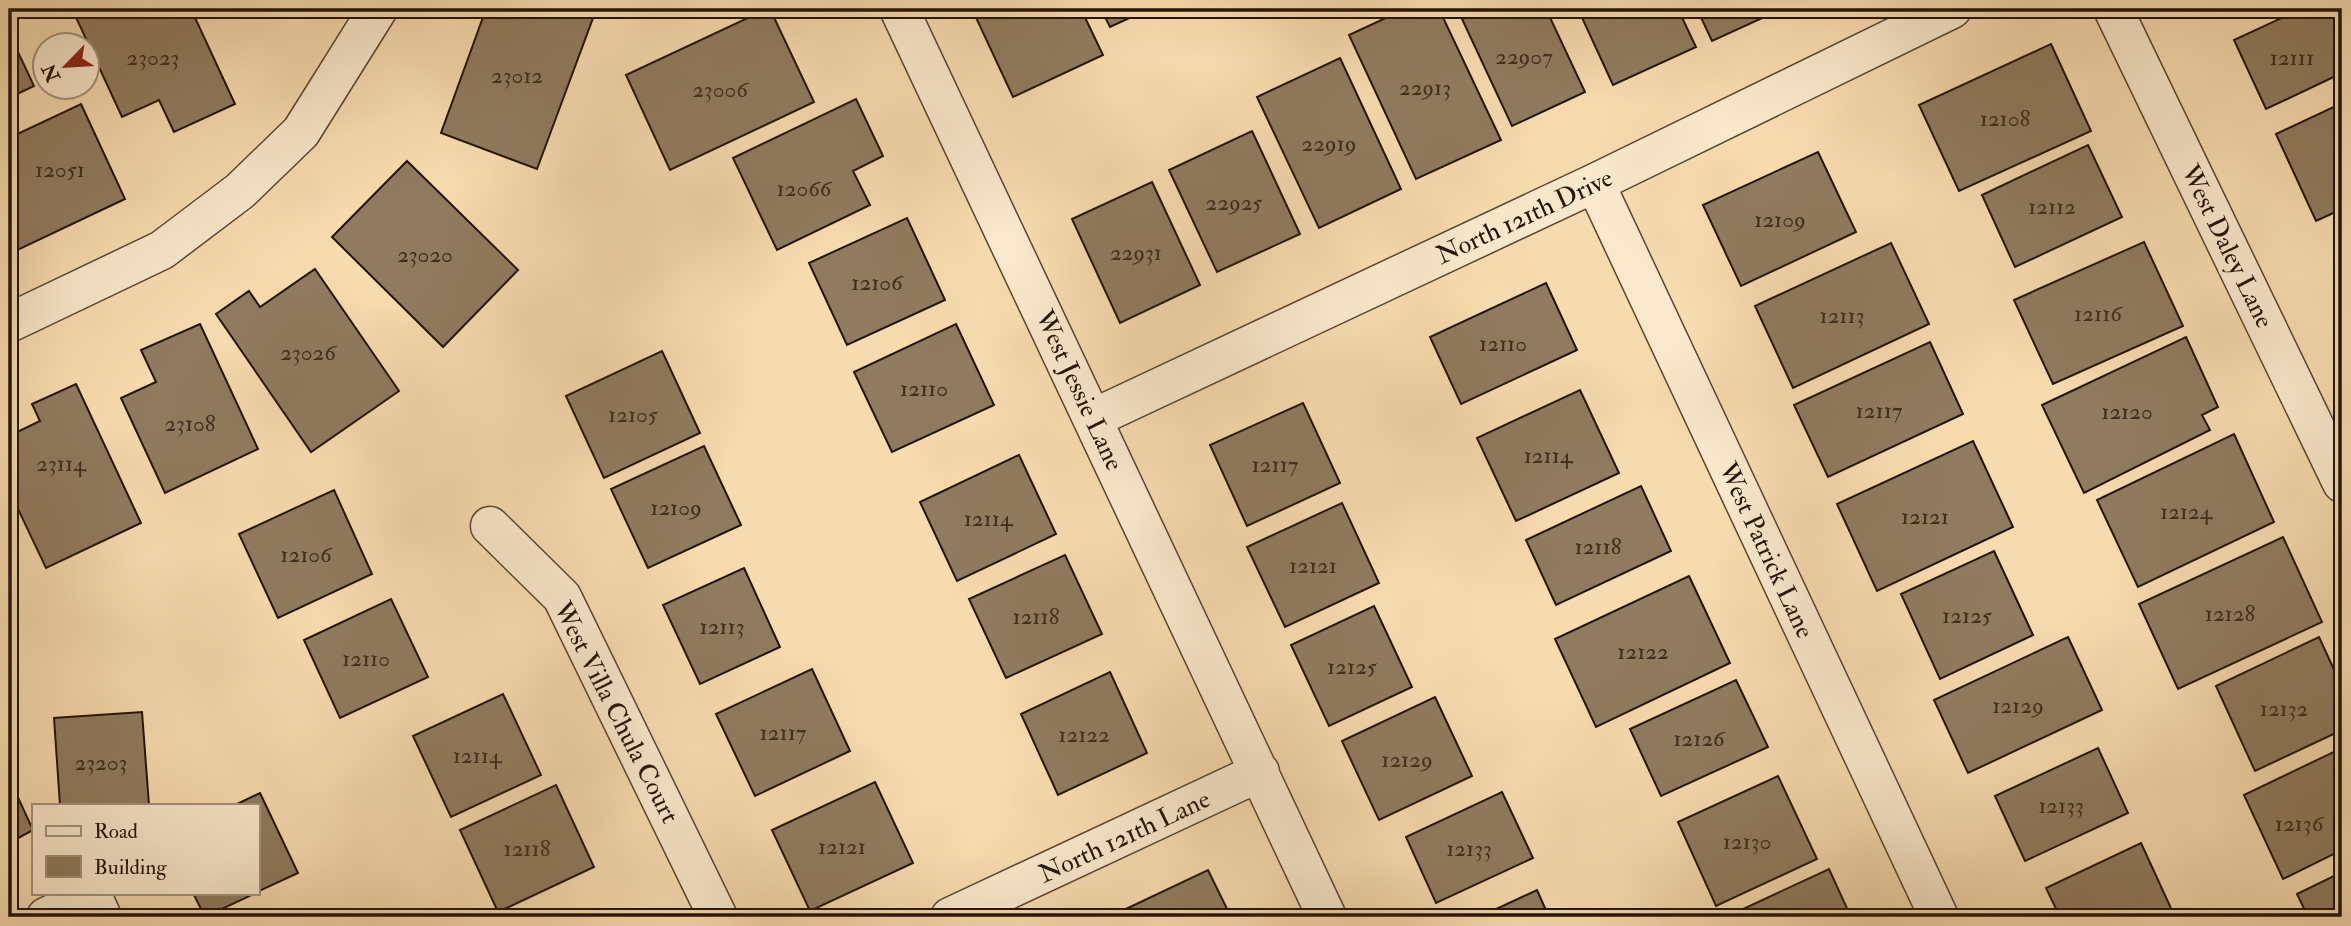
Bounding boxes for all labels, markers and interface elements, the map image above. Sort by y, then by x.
north arrow [32,32,102,102]
house number: 22907 [1495,42,1553,71]
house number: 23023 [127,43,179,72]
house number: 12111 [2270,43,2314,72]
text: N [37,59,66,86]
house number: 23012 [491,61,543,90]
house number: 22913 [1399,73,1451,102]
house number: 23006 [692,75,749,104]
house number: 12108 [1980,104,2030,133]
house number: 22919 [1302,129,1356,158]
house number: 12051 [35,155,85,184]
street label: West Daley Lane [2173,159,2281,333]
street label: North 121th Drive [1431,162,1618,272]
house number: 12066 [777,174,833,203]
house number: 22925 [1206,188,1262,217]
house number: 12112 [2028,192,2076,221]
house number: 12109 [1754,205,1806,234]
house number: 22931 [1110,238,1162,267]
house number: 23020 [397,240,453,269]
house number: 12106 [851,268,904,297]
house number: 12116 [2074,299,2123,328]
house number: 12113 [1819,301,1865,330]
street label: West Jessie Lane [1028,304,1130,476]
house number: 12110 [1479,329,1527,358]
house number: 23026 [280,338,337,367]
house number: 12110 [900,374,948,403]
house number: 12117 [1856,396,1903,425]
house number: 12120 [2101,397,2153,426]
house number: 12105 [608,400,658,429]
house number: 23108 [164,409,216,438]
house number: 12114 [1524,441,1574,470]
house number: 23114 [36,449,87,478]
house number: 12117 [1252,450,1299,479]
street label: West Patrick Lane [1711,457,1821,643]
house number: 12109 [650,493,702,522]
house number: 12124 [2160,497,2214,526]
house number: 12121 [1901,502,1949,531]
house number: 12114 [964,504,1014,533]
house number: 12118 [1574,532,1622,561]
house number: 12106 [280,540,333,569]
house number: 12121 [1289,551,1337,580]
street label: West Villa Chula Court [546,595,686,829]
house number: 12128 [2205,599,2255,628]
house number: 12125 [1942,601,1992,630]
house number: 12118 [1012,602,1060,631]
house number: 12113 [699,612,745,641]
house number: 12122 [1617,637,1669,666]
house number: 12110 [342,644,390,673]
house number: 12125 [1327,652,1377,681]
house number: 12129 [1992,691,2044,720]
house number: 12132 [2260,694,2308,723]
house number: 12117 [760,718,807,747]
house number: 12122 [1058,720,1110,749]
house number: 12126 [1673,724,1726,753]
house number: 12114 [453,741,503,770]
house number: 12129 [1381,745,1433,774]
house number: 23203 [75,748,127,777]
street label: North 121th Lane [1034,783,1215,891]
house number: 12133 [2038,791,2084,820]
legend [32,804,259,894]
house number: 12136 [2275,809,2325,838]
text: Road [94,818,139,845]
house number: 12130 [1723,827,1771,856]
house number: 12121 [818,832,866,861]
house number: 12118 [503,834,551,863]
house number: 12133 [1446,834,1492,863]
text: Building [94,854,167,881]

